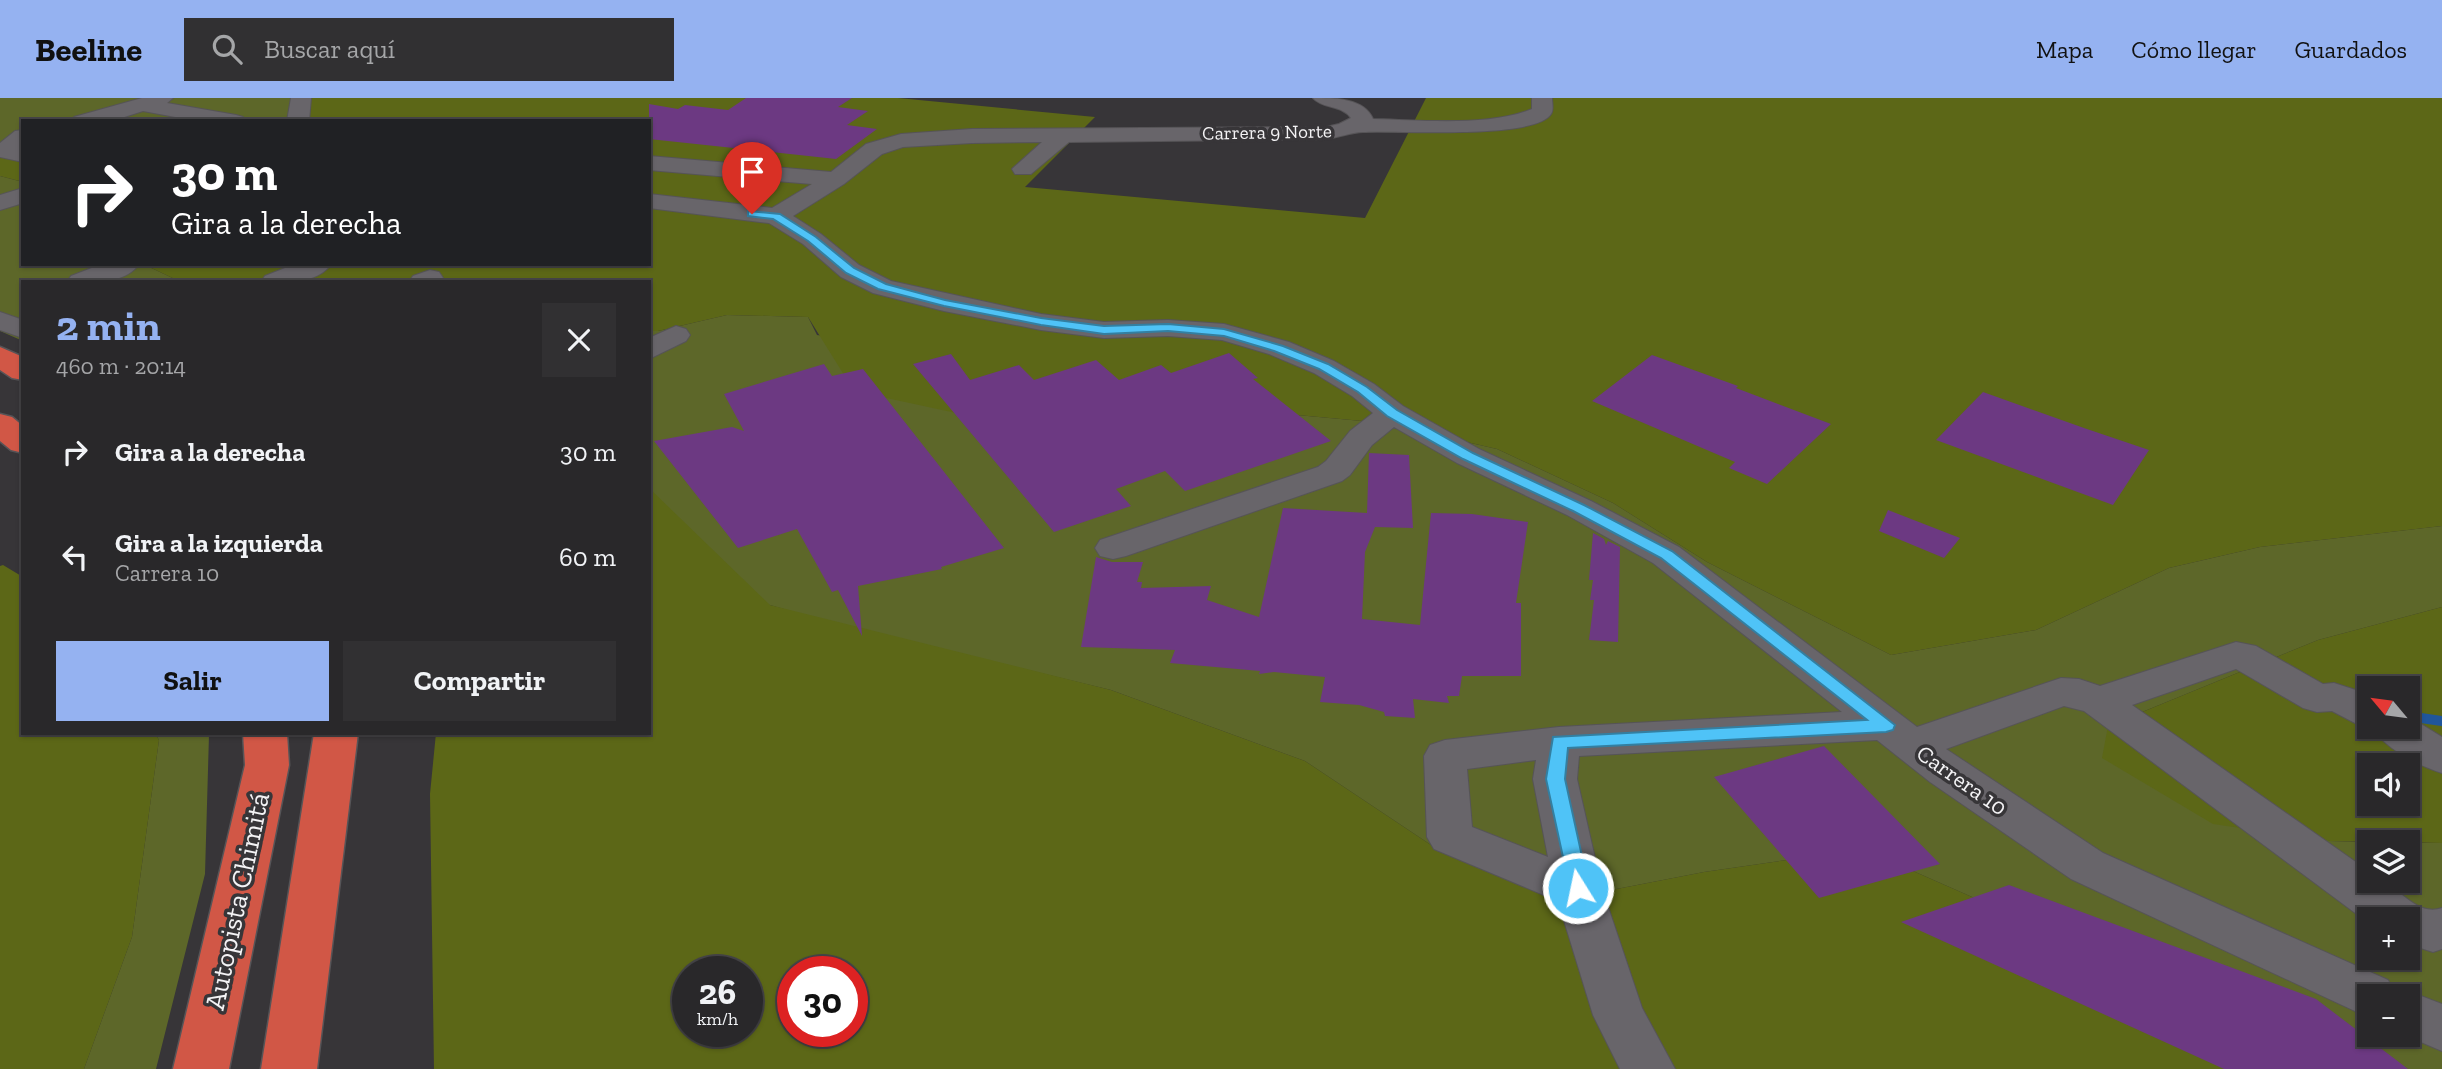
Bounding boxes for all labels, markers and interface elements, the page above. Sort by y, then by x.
search box [184,18,674,81]
text: Beeline [35,30,142,69]
icon: search [208,30,246,68]
text: Buscar aquí [264,33,395,65]
text: Mapa [2036,35,2093,64]
text: Cómo llegar [2131,35,2257,64]
text: Guardados [2295,35,2407,64]
street label: Carrera 9 Norte [1202,119,1332,145]
pin [722,142,782,214]
text: 30 m [171,144,277,203]
icon: right [56,147,147,238]
icon: arrive [733,153,771,191]
text: Gira a la derecha [171,204,401,242]
text: 2 min [56,300,161,351]
button: close [542,303,616,377]
text: 460 m · 20:14 [56,352,186,380]
icon: right [56,433,94,471]
text: Gira a la derecha [115,436,305,468]
text: 30 m [560,436,616,468]
text: Gira a la izquierda [115,527,323,559]
icon: left [56,538,94,576]
text: 60 m [559,541,616,573]
text: Carrera 10 [115,559,219,587]
button: Salir [56,641,329,721]
button: Compartir [343,641,616,721]
north arrow [2357,676,2420,738]
map controls [2357,676,2420,1047]
street label: Carrera 10 [1911,739,2013,821]
button: sound [2357,753,2420,816]
street label: Autopista Chimitá [198,789,276,1013]
button: layers [2357,830,2420,893]
position arrow [1541,851,1615,925]
button: + [2357,907,2420,970]
speed limit sign: 30 [777,956,868,1047]
text: 26 [699,971,736,1013]
button: − [2357,984,2420,1047]
text: km/h [697,1008,738,1030]

